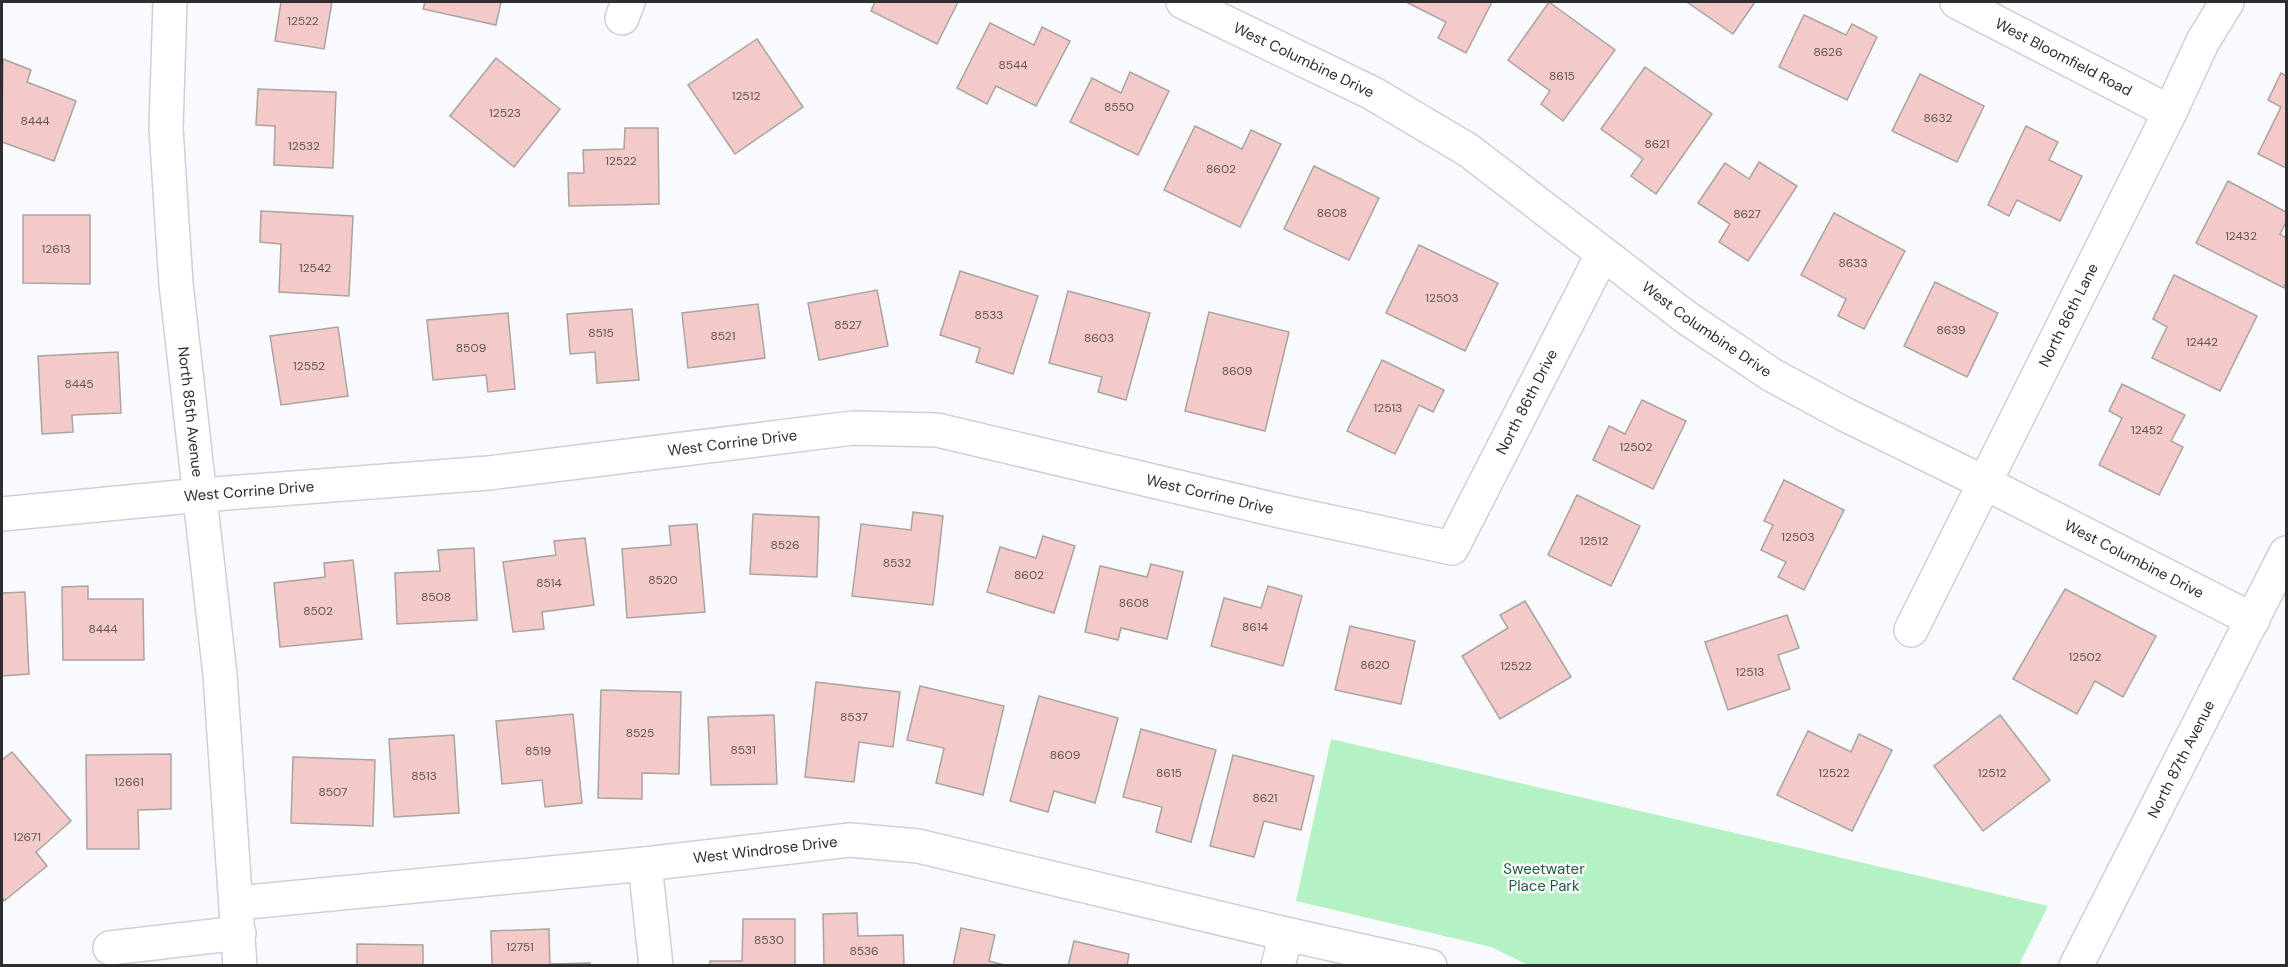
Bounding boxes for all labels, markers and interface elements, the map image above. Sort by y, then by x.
house number: 12522 [287,13,319,29]
street label: West Bloomfield Road [1992,13,2136,101]
street label: West Columbine Drive [1230,18,1378,103]
house number: 8626 [1814,44,1842,60]
house number: 8544 [998,57,1028,73]
house number: 8615 [1549,68,1575,84]
house number: 12512 [732,88,760,104]
house number: 8550 [1104,99,1134,115]
house number: 12523 [489,105,521,121]
house number: 8632 [1924,110,1953,126]
house number: 8444 [20,113,50,129]
house number: 8621 [1644,136,1670,152]
house number: 12532 [288,138,320,154]
house number: 12522 [605,153,637,169]
house number: 8602 [1206,161,1236,177]
house number: 8608 [1317,205,1347,221]
house number: 8627 [1733,206,1761,222]
house number: 12432 [2225,228,2257,244]
house number: 12613 [41,241,71,257]
house number: 8633 [1838,255,1868,271]
house number: 12542 [299,260,331,276]
street label: North 86th Lane [2034,260,2103,370]
street label: West Columbine Drive [1638,277,1775,382]
house number: 12503 [1425,290,1459,306]
house number: 8533 [975,307,1003,323]
house number: 8527 [834,317,862,333]
house number: 8639 [1936,322,1966,338]
house number: 8515 [588,325,614,341]
house number: 8521 [710,328,736,344]
house number: 8603 [1084,330,1114,346]
house number: 12442 [2186,334,2218,350]
house number: 8509 [456,340,486,356]
street label: North 85th Avenue [173,345,208,478]
street label: North 86th Drive [1491,346,1562,458]
house number: 12552 [293,358,325,374]
house number: 8609 [1222,363,1252,379]
house number: 8445 [64,376,94,392]
house number: 12513 [1374,400,1402,416]
house number: 12452 [2131,422,2163,438]
street label: West Corrine Drive [666,425,798,461]
house number: 12502 [1620,439,1653,455]
street label: West Corrine Drive [1144,470,1276,519]
street label: West Corrine Drive [183,476,315,507]
street label: West Columbine Drive [2061,515,2207,603]
house number: 12503 [1781,529,1815,545]
house number: 12512 [1580,533,1608,549]
house number: 8526 [771,537,799,553]
house number: 8532 [883,555,911,571]
house number: 8602 [1014,567,1044,583]
house number: 8520 [648,572,678,588]
house number: 8514 [536,575,562,591]
house number: 8508 [421,589,451,605]
house number: 8608 [1119,595,1149,611]
house number: 8502 [303,603,333,619]
house number: 8614 [1242,619,1268,635]
house number: 8444 [88,621,118,637]
house number: 12502 [2069,649,2102,665]
house number: 8620 [1360,657,1390,673]
house number: 12522 [1500,658,1532,674]
house number: 12513 [1736,664,1764,680]
street label: North 87th Avenue [2143,697,2219,822]
house number: 8537 [840,709,868,725]
house number: 8525 [626,725,654,741]
house number: 8531 [730,742,756,758]
house number: 8519 [525,743,551,759]
house number: 8609 [1050,747,1080,763]
house number: 8615 [1156,765,1182,781]
house number: 12522 [1818,765,1850,781]
house number: 12512 [1978,765,2006,781]
house number: 8513 [411,768,437,784]
house number: 12661 [114,774,144,790]
house number: 8507 [318,784,348,800]
house number: 8621 [1252,790,1278,806]
house number: 12671 [13,829,41,845]
street label: West Windrose Drive [692,832,839,868]
park label: Sweetwater Place Park [1503,859,1585,896]
house number: 8530 [754,932,784,948]
house number: 12751 [506,939,534,955]
house number: 8536 [849,943,879,959]

